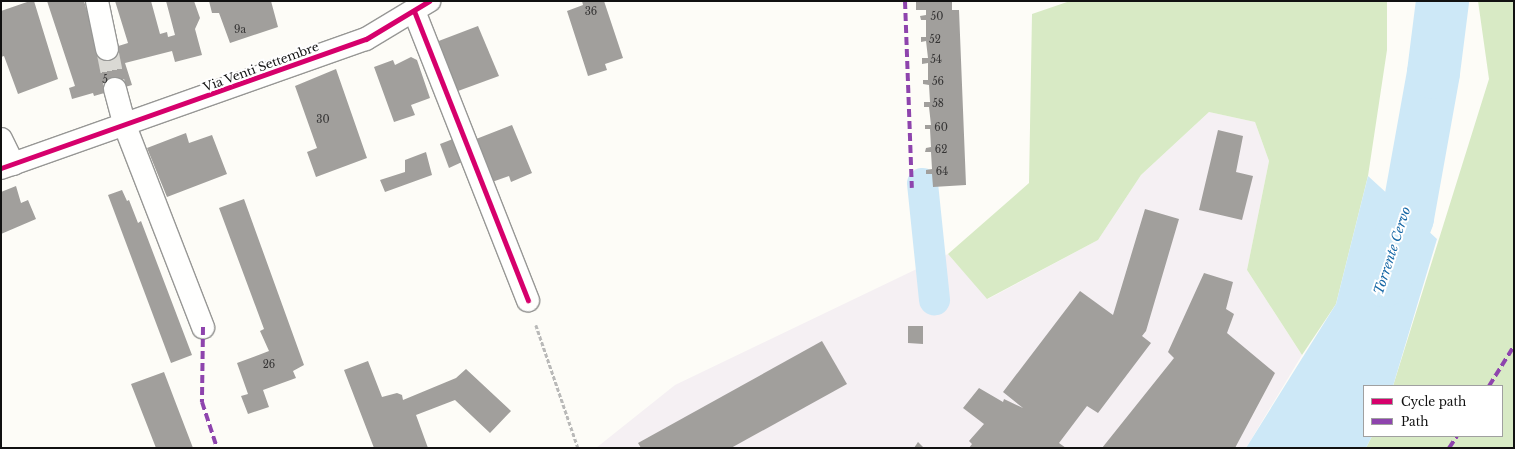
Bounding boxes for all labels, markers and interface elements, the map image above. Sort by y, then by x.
house number: 36 [585,6,597,18]
house number: 50 [931,11,943,23]
house number: 9a [234,24,246,36]
house number: 52 [929,34,941,46]
street label: Via Venti Settembre [201,39,321,95]
house number: 54 [930,54,942,66]
house number: 5 [102,74,108,86]
house number: 56 [932,76,944,88]
house number: 58 [932,98,944,110]
house number: 30 [316,114,330,126]
house number: 60 [934,122,948,134]
house number: 62 [935,144,947,156]
house number: 64 [936,166,948,178]
water label: Torrente Cervo [1371,205,1415,297]
house number: 26 [263,359,275,371]
legend [1363,385,1503,437]
text: Cycle path [1401,394,1466,409]
text: Path [1401,414,1429,429]

